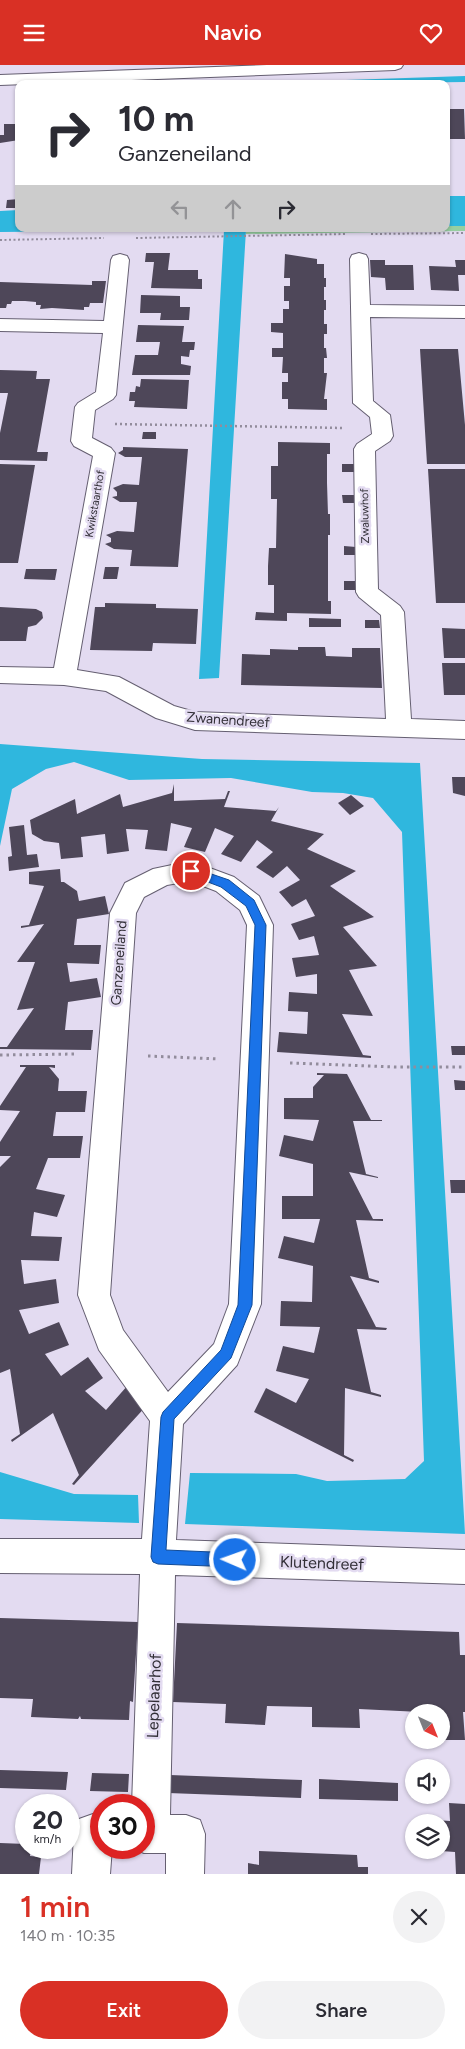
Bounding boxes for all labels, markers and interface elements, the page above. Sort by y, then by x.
icon: menu [20,19,48,47]
text: Navio [203,19,262,46]
icon: heart [417,19,445,47]
text: 10 m [118,98,194,140]
icon: right [35,100,100,165]
text: Ganzeneiland [118,140,252,167]
icon: left [166,195,194,223]
icon: ahead [219,195,247,223]
icon: right [272,195,300,223]
street label: Kwikstaarthof [83,468,107,539]
street label: Zwaluwhof [358,487,372,544]
street label: Zwanendreef [186,709,271,731]
pin [170,850,212,892]
icon: arrive [177,857,205,885]
street label: Ganzeneiland [108,920,130,1006]
position arrow [208,1533,260,1585]
street label: Klutendreef [280,1552,364,1574]
street label: Lepelaarhof [143,1653,165,1739]
north arrow [405,1704,450,1749]
map controls [405,1704,450,1859]
button: sound [405,1759,450,1804]
speed limit sign: 30 [90,1794,155,1859]
text: 20 [32,1805,63,1835]
button: layers [405,1814,450,1859]
text: km/h [34,1832,61,1846]
text: 1 min [20,1888,90,1925]
button: close [393,1891,445,1943]
text: 140 m · 10:35 [20,1926,115,1945]
button: Exit [20,1981,228,2039]
button: Share [238,1981,445,2039]

